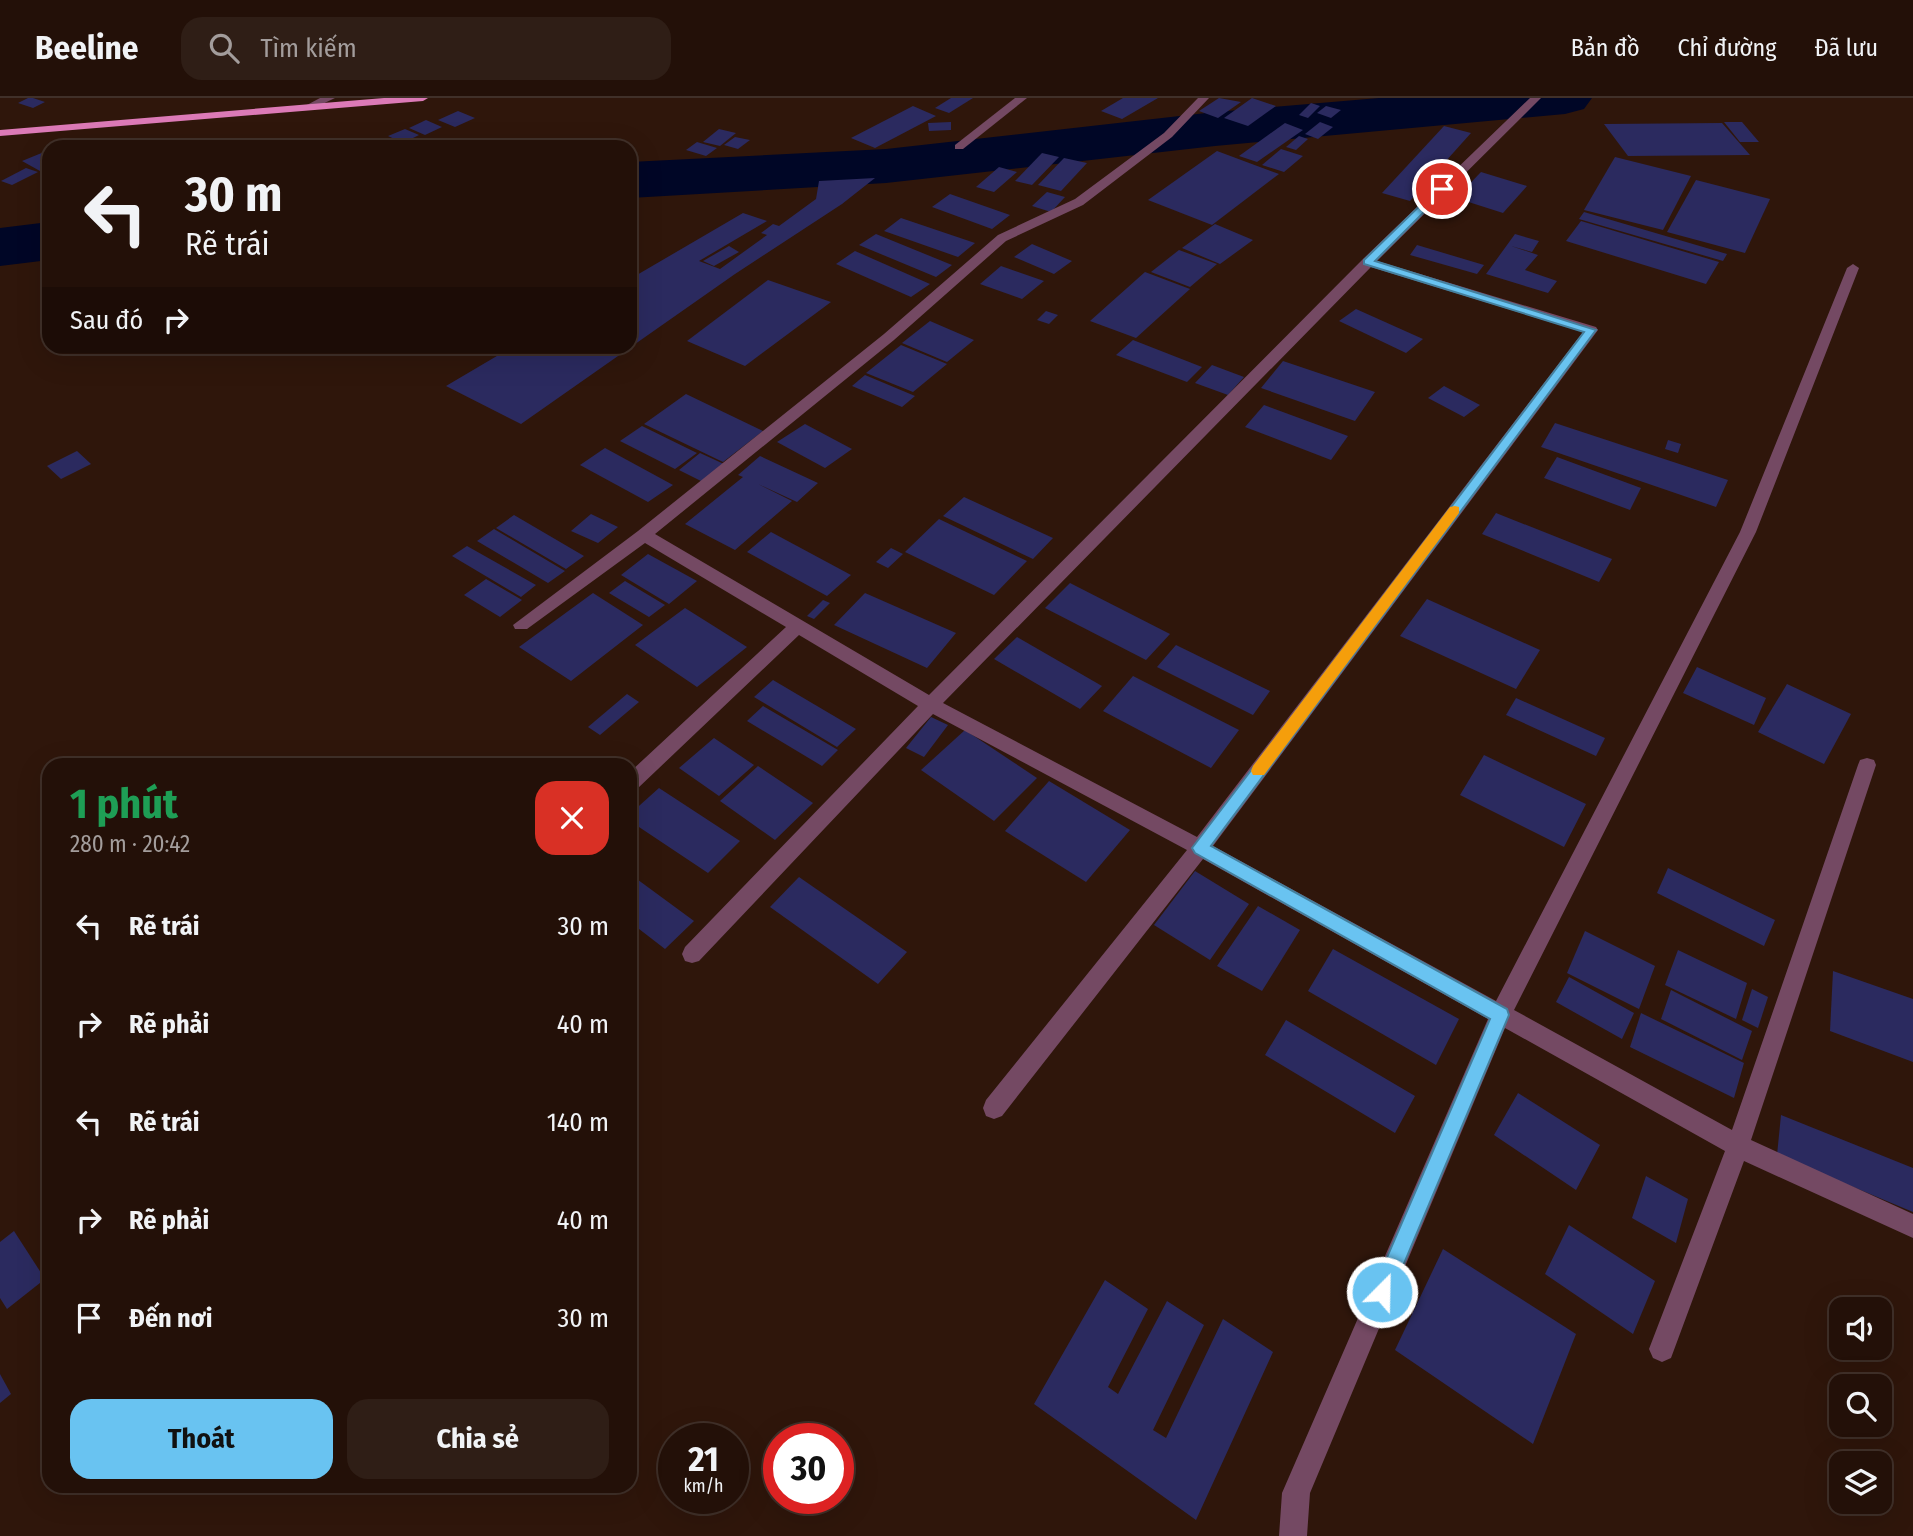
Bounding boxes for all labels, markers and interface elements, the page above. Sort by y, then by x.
search box [181,17,671,80]
text: Beeline [35,28,139,68]
icon: search [205,29,243,67]
text: Tìm kiếm [261,33,357,64]
text: Bản đồ [1571,34,1640,62]
text: Chỉ đường [1678,34,1776,62]
text: Đã lưu [1814,34,1878,62]
pin [1412,159,1472,219]
text: 30 m [185,165,283,224]
icon: left [70,168,161,259]
icon: arrive [1423,170,1461,208]
text: Rẽ trái [185,225,270,263]
icon: right [157,301,195,339]
text: Sau đó [70,305,143,336]
text: 1 phút [70,779,178,829]
button: close [535,781,609,855]
text: 280 m · 20:42 [70,830,190,858]
icon: left [70,907,108,945]
text: Rẽ trái [129,911,199,942]
text: 30 m [558,911,609,942]
icon: right [70,1005,108,1043]
text: Rẽ phải [129,1009,209,1040]
text: 40 m [557,1009,609,1040]
icon: left [70,1103,108,1141]
text: Rẽ trái [129,1107,199,1138]
text: 140 m [547,1107,609,1138]
icon: right [70,1201,108,1239]
text: Rẽ phải [129,1205,209,1236]
text: 40 m [557,1205,609,1236]
position arrow [1345,1255,1419,1329]
map controls [1829,1297,1892,1514]
button: sound [1829,1297,1892,1360]
icon: arrive [70,1299,108,1337]
text: Đến nơi [129,1303,212,1334]
text: 30 m [558,1303,609,1334]
button: search [1829,1374,1892,1437]
button: Thoát [70,1399,333,1479]
button: Chia sẻ [347,1399,609,1479]
speed limit sign: 30 [763,1423,854,1514]
text: 21 [688,1438,719,1480]
button: layers [1829,1451,1892,1514]
text: km/h [683,1475,724,1497]

